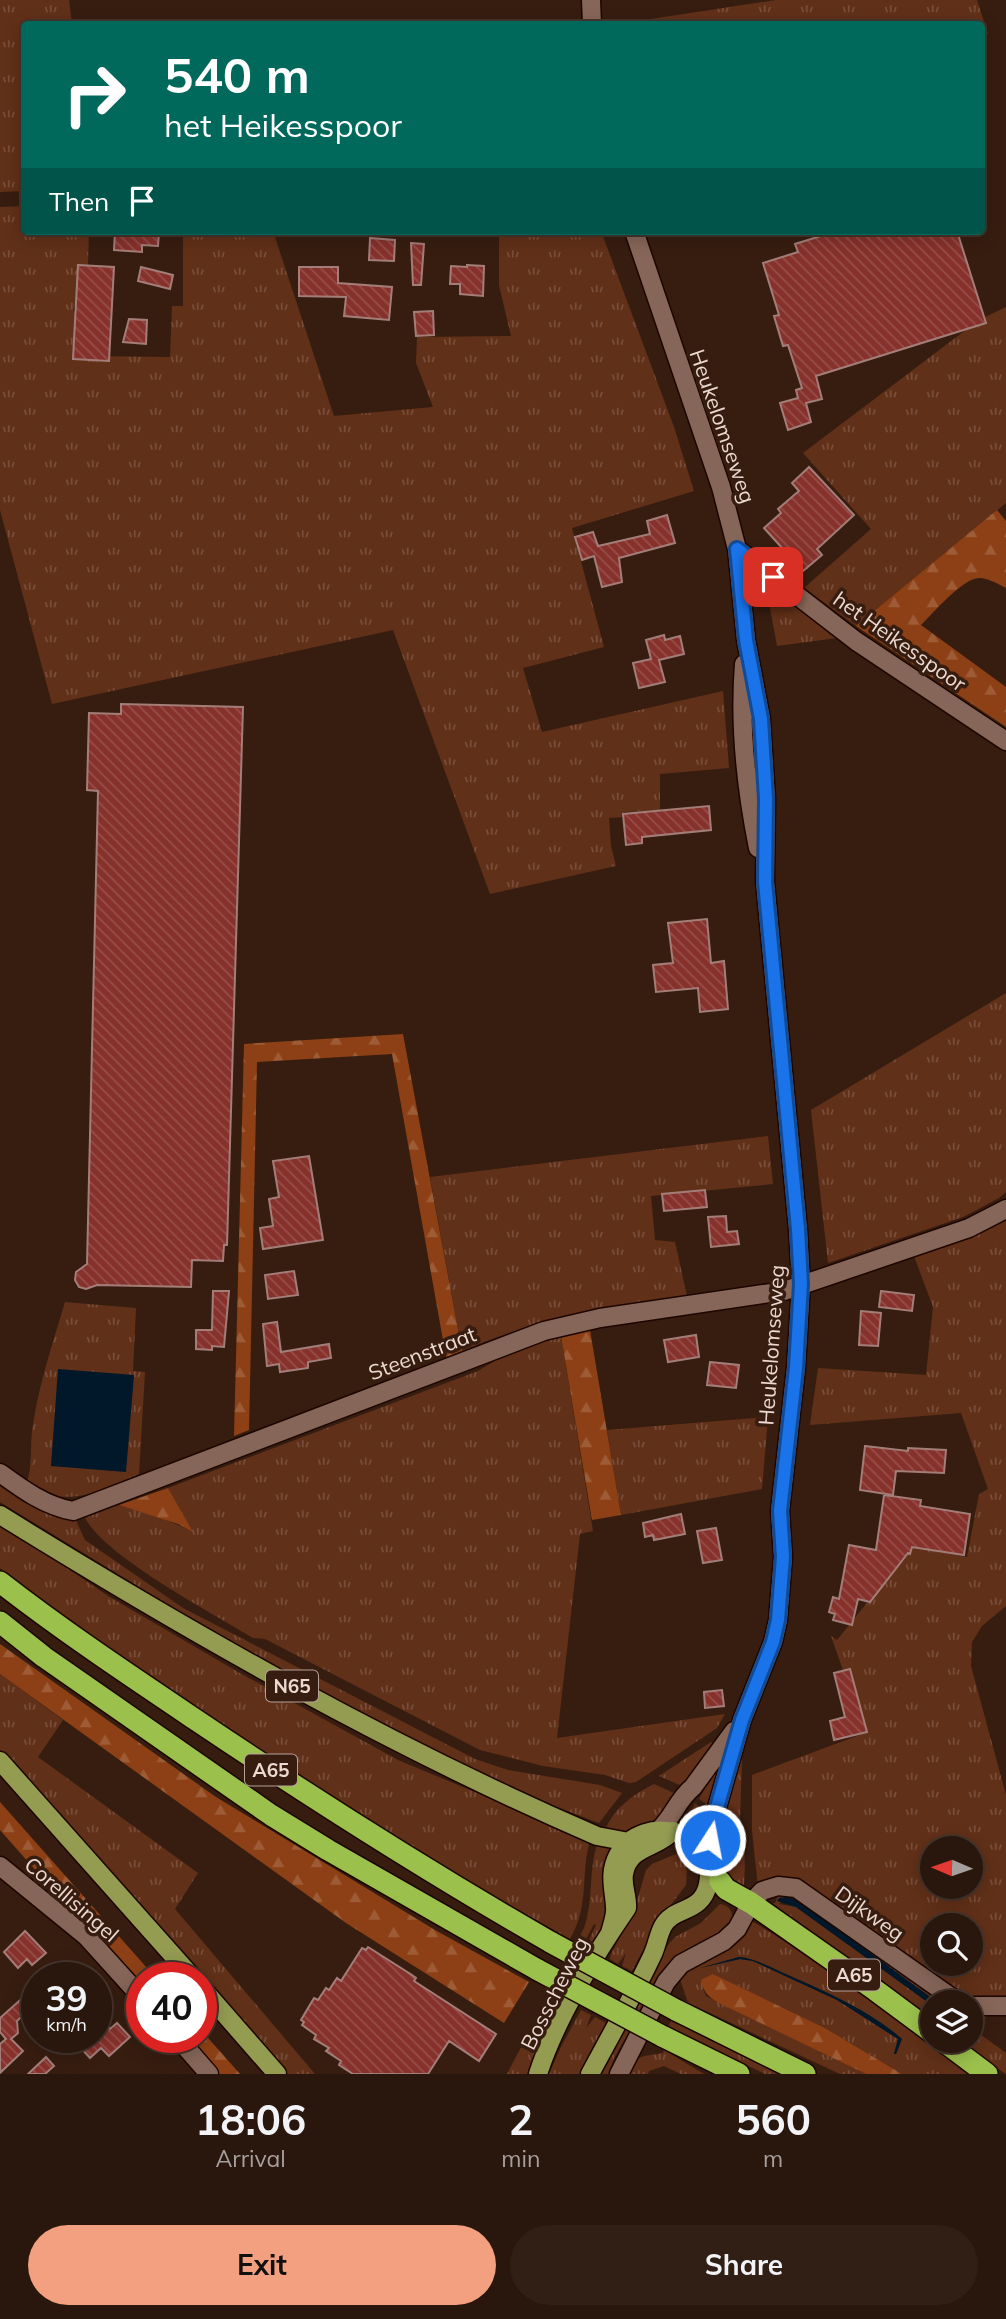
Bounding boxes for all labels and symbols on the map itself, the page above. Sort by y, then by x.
street label: Heukelomseweg [685,346,761,506]
pin [743,547,803,607]
street label: het Heikesspoor [829,586,972,697]
street label: Heukelomseweg [752,1264,790,1426]
street label: Steenstraat [365,1321,479,1385]
road number: N65 [266,1670,318,1702]
road number: A65 [245,1754,297,1786]
position arrow [673,1803,747,1877]
north arrow [920,1836,984,1899]
street label: Corellisingel [20,1851,124,1947]
street label: Dijkweg [830,1880,910,1946]
street label: Bosscheweg [514,1932,594,2054]
road number: A65 [828,1960,880,1991]
speed limit sign: 40 [126,1962,217,2053]

